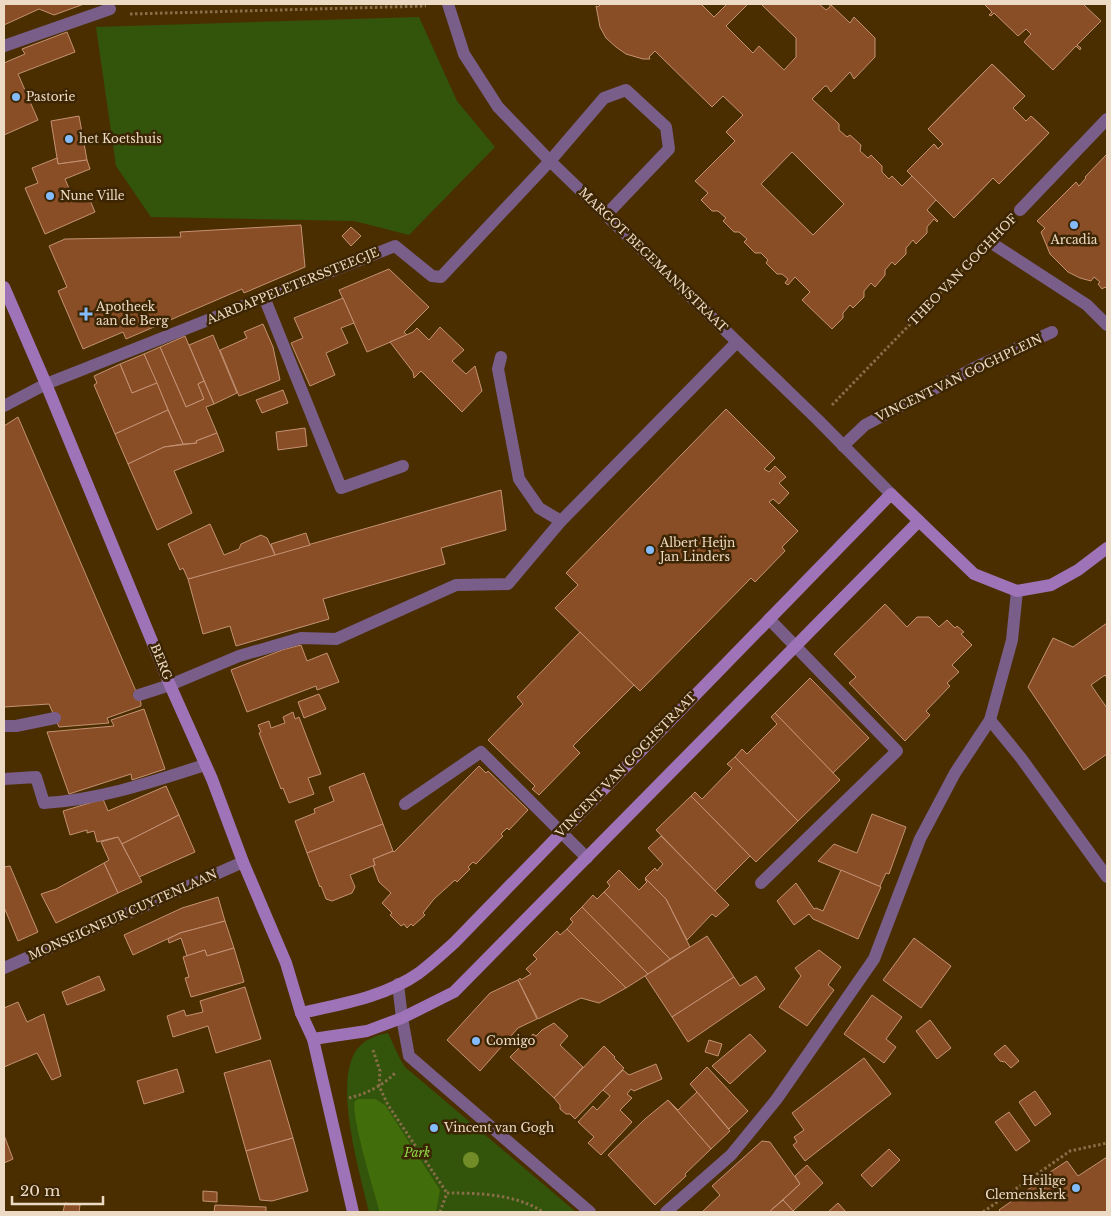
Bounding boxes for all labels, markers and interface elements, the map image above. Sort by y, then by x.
place label: Pastorie [26,89,75,104]
marker: Pastorie [10,91,22,103]
place label: het Koetshuis [79,131,162,146]
marker: het Koetshuis [63,133,75,145]
street label: MARGOT BEGEMANNSTRAAT [576,184,731,335]
place label: Nune Ville [60,188,125,203]
marker: Nune Ville [44,190,56,202]
street label: THEO VAN GOGHHOF [905,211,1020,329]
marker: Arcadia [1068,219,1080,231]
place label: Arcadia [1050,232,1098,247]
street label: AARDAPPELETERSSTEEGJE [204,244,381,327]
place label: Apotheek aan de Berg [95,299,169,328]
marker: Apotheek aan de Berg [80,308,92,320]
street label: VINCENT VAN GOGHPLEIN [872,331,1045,425]
place label: Albert Heijn Jan Linders [658,535,735,564]
marker: Albert Heijn Jan Linders [644,544,656,556]
street label: BERG [147,642,176,683]
street label: VINCENT VAN GOGHSTRAAT [552,689,699,841]
street label: MONSEIGNEUR CUYTENLAAN [26,866,220,963]
place label: Comigo [486,1033,536,1048]
marker: Comigo [470,1035,482,1047]
place label: Vincent van Gogh [443,1120,554,1135]
marker: Vincent van Gogh [428,1122,440,1134]
park label: Park [403,1145,430,1160]
place label: Heilige Clemenskerk [985,1173,1067,1202]
scale bar [12,1174,104,1206]
text: 20 m [20,1181,60,1200]
marker: Heilige Clemenskerk [1070,1182,1082,1194]

